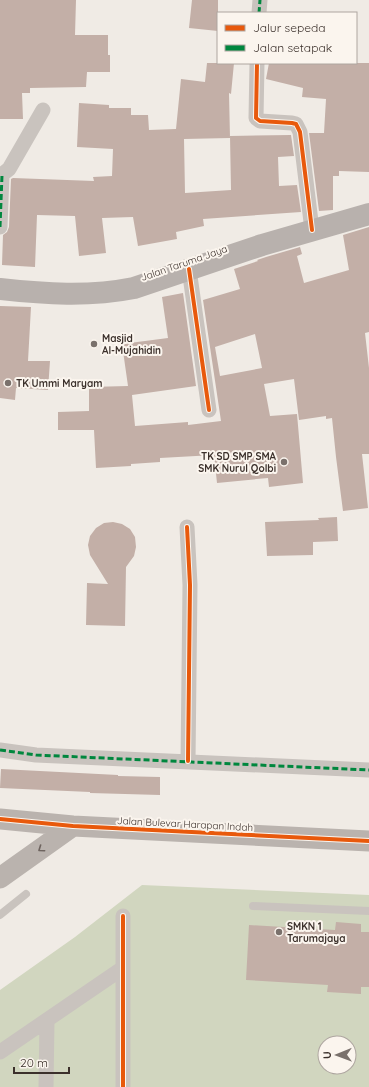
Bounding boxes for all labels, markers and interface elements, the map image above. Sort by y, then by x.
legend [217,12,357,64]
text: Jalur sepeda [253,20,326,35]
text: Jalan setapak [253,40,332,55]
street label: Jalan Taruma Jaya [139,242,229,284]
place label: Masjid Al-Mujahidin [102,332,161,357]
marker: Masjid Al-Mujahidin [89,339,99,349]
place label: TK Ummi Maryam [16,377,102,390]
marker: TK Ummi Maryam [3,378,13,388]
place label: TK SD SMP SMA SMK Nurul Qolbi [198,450,277,475]
marker: TK SD SMP SMA SMK Nurul Qolbi [279,457,289,467]
street label: Jalan Bulevar Harapan Indah [117,814,253,834]
one-way arrow [38,844,45,852]
place label: SMKN 1 Tarumajaya [287,920,345,945]
marker: SMKN 1 Tarumajaya [274,927,284,937]
north arrow [317,1035,357,1075]
scale bar [14,1049,69,1075]
text: U [320,1051,334,1059]
text: 20 m [20,1055,48,1070]

